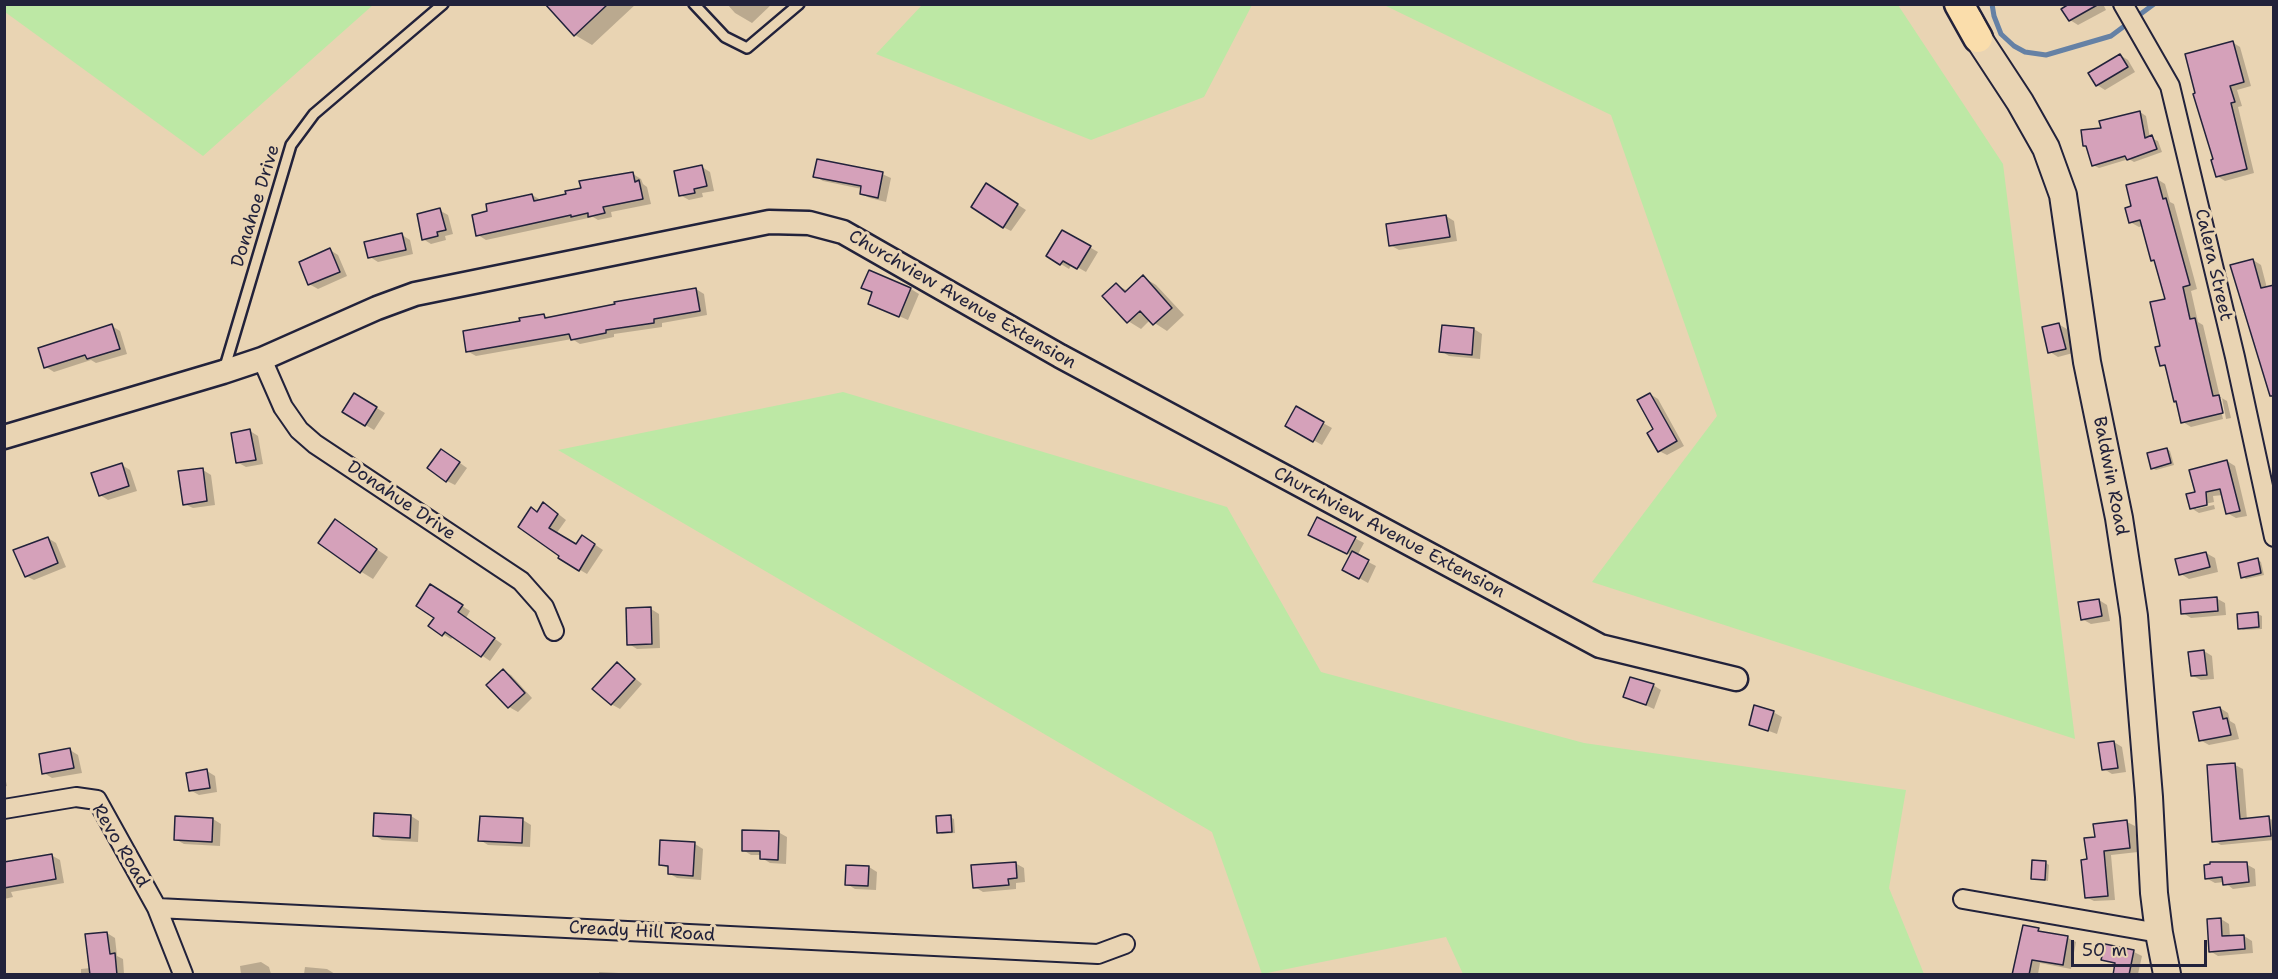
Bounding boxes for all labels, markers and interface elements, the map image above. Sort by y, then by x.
street label: Donahoe Drive [227,142,285,270]
street label: Calera Street [2190,207,2236,323]
street label: Churchview Avenue Extension [845,226,1079,374]
street label: Baldwin Road [2088,415,2132,537]
street label: Donahue Drive [343,457,459,545]
street label: Churchview Avenue Extension [1270,463,1508,603]
street label: Revo Road [87,800,153,892]
street label: Cready Hill Road [568,917,716,947]
scale bar [2074,928,2210,966]
text: 50 m [2082,938,2127,962]

